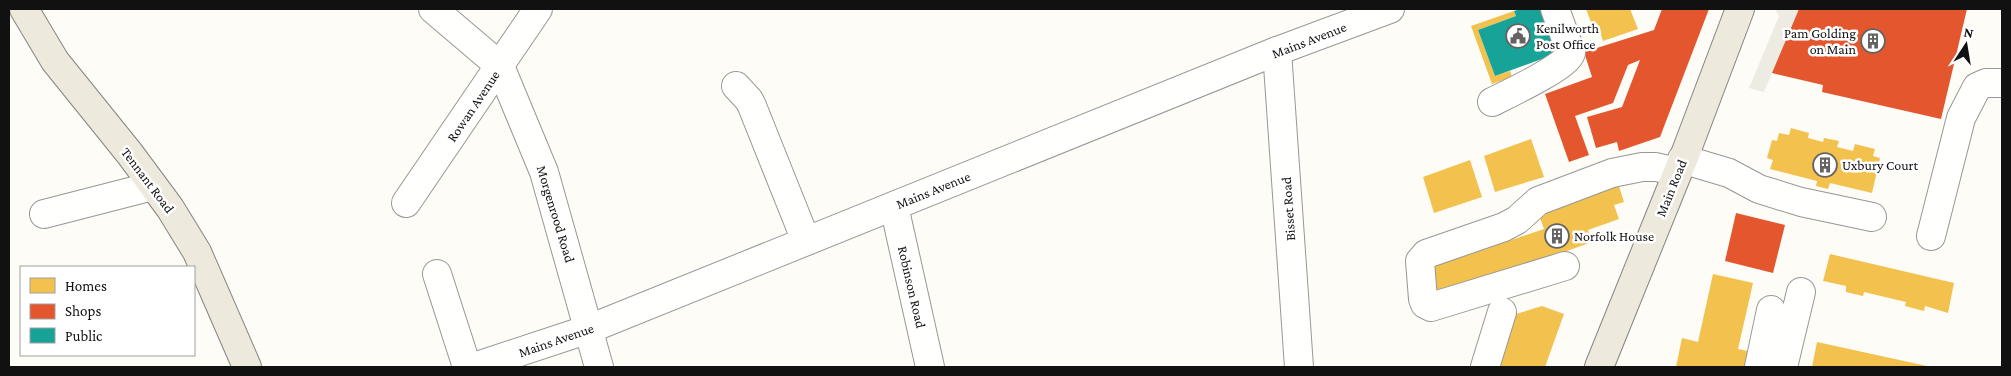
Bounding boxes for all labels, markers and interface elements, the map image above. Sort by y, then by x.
street label: Mains Avenue [1269,18,1349,62]
place label: Kenilworth Post Office [1536,20,1600,52]
north arrow [1941,20,1991,70]
public building icon: Kenilworth Post Office [1505,23,1531,49]
text: N [1962,23,1975,41]
place label: Pam Golding on Main [1784,25,1856,57]
building icon: Pam Golding on Main [1860,28,1886,54]
street label: Rowan Avenue [443,67,503,145]
street label: Tennant Road [118,144,178,216]
building icon: Uxbury Court [1812,152,1838,178]
street label: Main Road [1652,156,1690,219]
place label: Uxbury Court [1842,157,1919,173]
street label: Morgenrood Road [534,164,579,265]
street label: Mains Avenue [894,168,972,212]
street label: Bisset Road [1278,176,1298,242]
building icon: Norfolk House [1544,223,1570,249]
place label: Norfolk House [1574,228,1654,244]
street label: Robinson Road [895,244,929,330]
legend [20,266,195,356]
text: Homes [65,278,107,294]
text: Shops [65,303,101,320]
street label: Mains Avenue [516,320,596,360]
text: Public [65,328,103,344]

